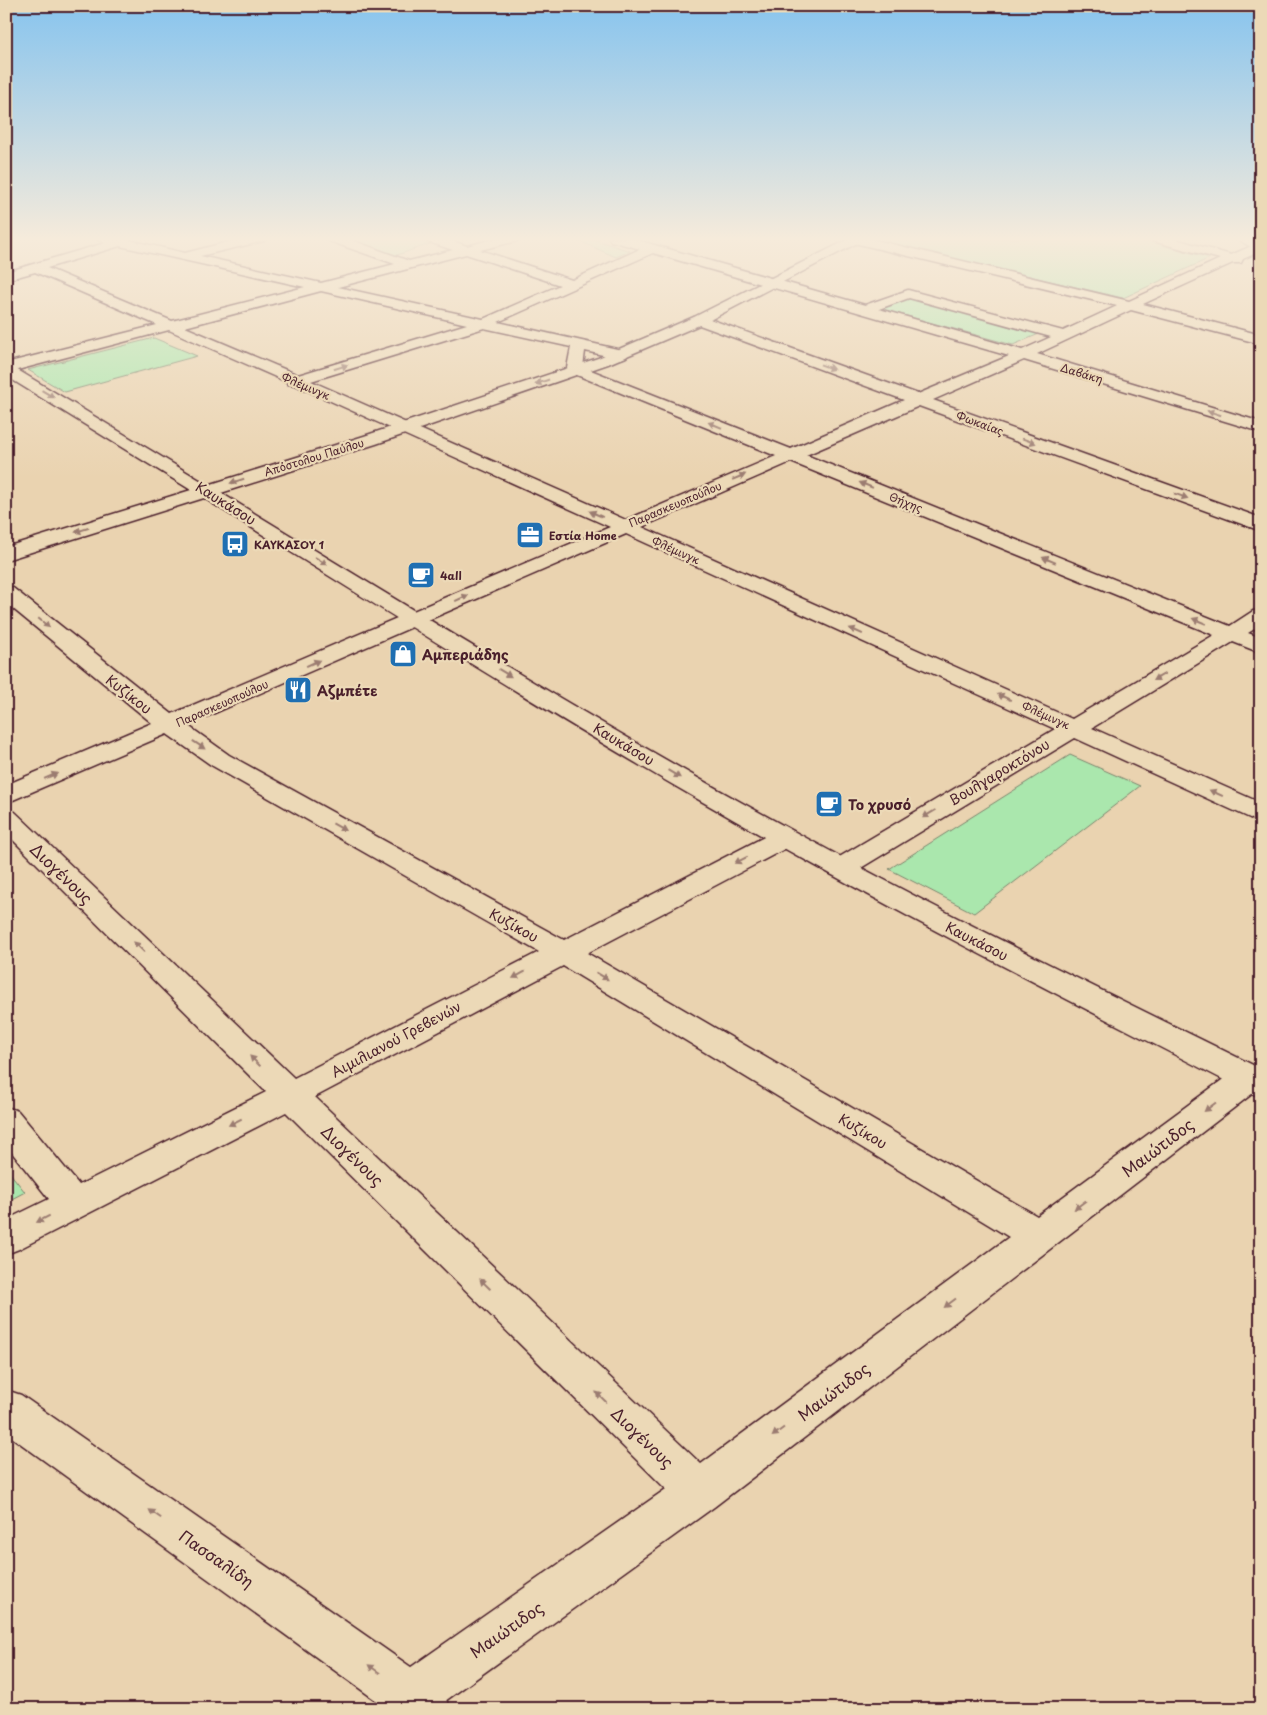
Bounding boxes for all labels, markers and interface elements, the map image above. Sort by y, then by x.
street label: Δαβάκη [1059,359,1105,387]
one-way arrow [333,362,348,370]
one-way arrow [820,363,835,371]
street label: Φλέμινγκ [279,368,333,404]
one-way arrow [534,379,549,387]
one-way arrow [41,389,54,398]
street label: Φωκαίας [954,407,1006,440]
one-way arrow [1206,409,1221,417]
one-way arrow [707,421,722,429]
street label: Απόστολου Παύλου [262,434,366,480]
one-way arrow [1021,438,1036,445]
one-way arrow [732,472,746,480]
street label: Καυκάσου [192,476,260,530]
one-way arrow [230,477,245,485]
street label: Παρασκευοπούλου [626,477,724,531]
one-way arrow [859,481,873,489]
street label: Θήχης [887,488,926,517]
one-way arrow [1174,493,1189,500]
one-way arrow [589,510,603,518]
office icon: Εστία Home [515,520,545,550]
one-way arrow [75,526,90,534]
place label: Εστία Home [549,527,617,544]
bus stop icon: ΚΑΥΚΑΣΟΥ 1 [220,529,250,559]
street label: Φλέμινγκ [649,532,703,568]
place label: ΚΑΥΚΑΣΟΥ 1 [254,536,324,553]
one-way arrow [1042,555,1056,563]
one-way arrow [314,557,327,566]
cafe icon: 4all [406,560,436,590]
place label: 4all [440,567,462,584]
one-way arrow [455,594,469,602]
one-way arrow [1191,617,1206,625]
one-way arrow [37,618,50,629]
one-way arrow [849,626,863,634]
shop icon: Αμπεριάδης [388,639,418,669]
place label: Αμπεριάδης [422,644,509,665]
one-way arrow [306,659,320,667]
one-way arrow [498,668,511,677]
street label: Κυζίκου [102,669,156,719]
one-way arrow [1152,672,1165,681]
street label: Παρασκευοπούλου [173,675,271,731]
restaurant icon: Αζμπέτε [283,675,313,705]
place label: Αζμπέτε [317,680,378,701]
one-way arrow [997,692,1012,701]
street label: Φλέμινγκ [1019,697,1073,733]
street label: Καυκάσου [590,718,658,770]
street label: Βουλγαροκτόνου [945,734,1053,810]
one-way arrow [192,741,205,750]
one-way arrow [668,769,681,778]
one-way arrow [44,772,58,780]
one-way arrow [1209,788,1223,796]
cafe icon: Το χρυσό [814,789,844,819]
place label: Το χρυσό [848,794,911,815]
one-way arrow [923,810,936,819]
one-way arrow [332,823,347,831]
street label: Διογένους [25,837,99,909]
one-way arrow [734,856,748,864]
street label: Κυζίκου [486,903,542,947]
street label: Καυκάσου [942,916,1012,966]
one-way arrow [133,941,145,953]
one-way arrow [512,971,526,979]
one-way arrow [595,972,610,980]
street label: Αιμιλιανού Γρεβενών [327,996,465,1082]
one-way arrow [249,1055,261,1067]
one-way arrow [1203,1102,1217,1112]
street label: Κυζίκου [835,1108,891,1154]
street label: Μαιώτιδος [1116,1112,1198,1182]
one-way arrow [228,1118,242,1126]
street label: Διογένους [316,1119,390,1191]
one-way arrow [1073,1200,1087,1210]
one-way arrow [36,1215,50,1223]
one-way arrow [479,1278,491,1290]
one-way arrow [944,1297,957,1308]
street label: Μαιώτιδος [792,1356,874,1426]
one-way arrow [596,1391,608,1403]
street label: Διογένους [606,1401,680,1473]
one-way arrow [771,1427,785,1437]
one-way arrow [149,1509,162,1520]
street label: Πασσαλίδη [175,1523,259,1593]
street label: Μαιώτιδος [464,1595,548,1663]
one-way arrow [367,1664,380,1674]

